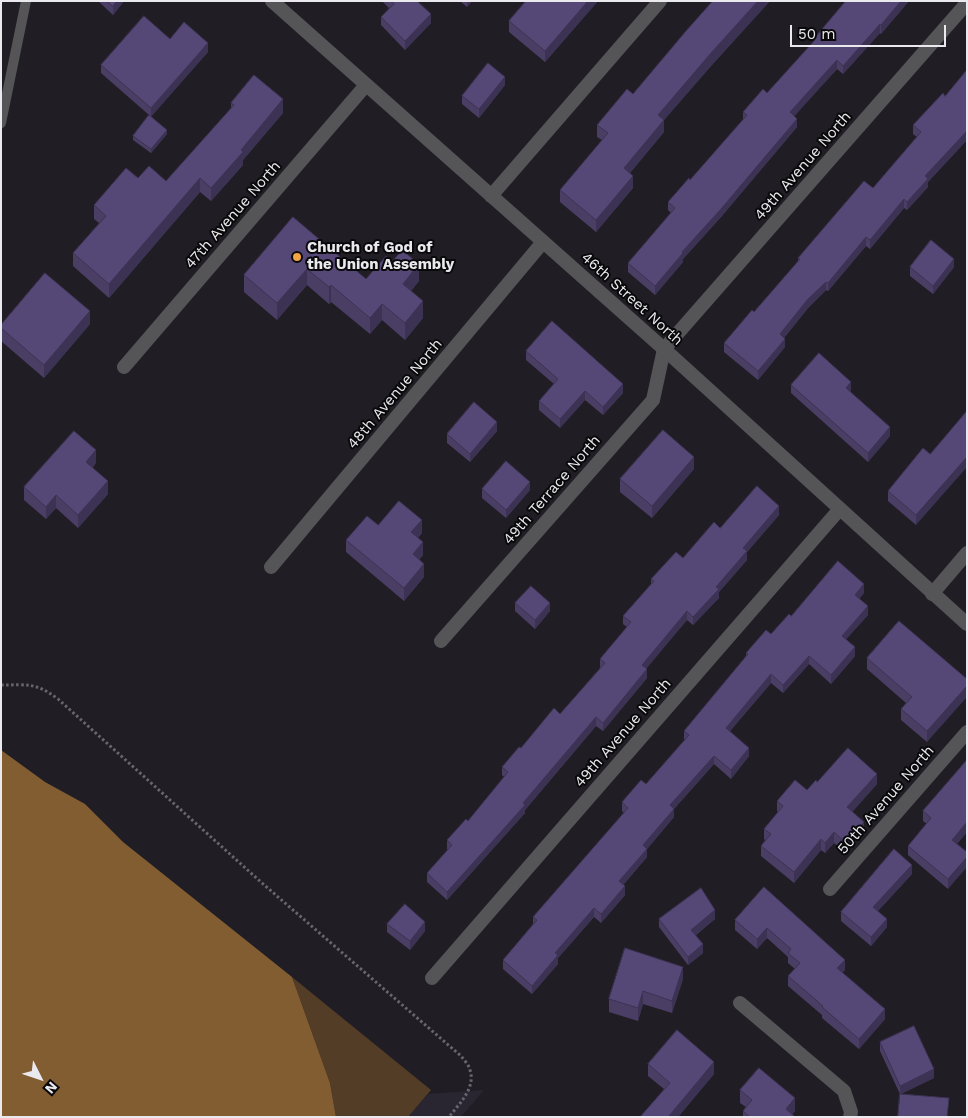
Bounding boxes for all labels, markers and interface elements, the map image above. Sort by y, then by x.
scale bar [793,15,949,47]
text: 50 m [798,25,835,43]
street label: 49th Avenue North [751,108,855,224]
street label: 47th Avenue North [181,157,285,273]
place label: Church of God of the Union Assembly [307,239,454,274]
street label: 46th Street North [578,249,686,349]
marker: Church of God of the Union Assembly [291,251,303,263]
street label: 48th Avenue North [344,335,446,453]
street label: 49th Terrace North [500,432,604,548]
street label: 49th Avenue North [571,675,675,791]
street label: 50th Avenue North [834,742,938,858]
north arrow [15,1053,65,1103]
text: N [42,1079,61,1097]

